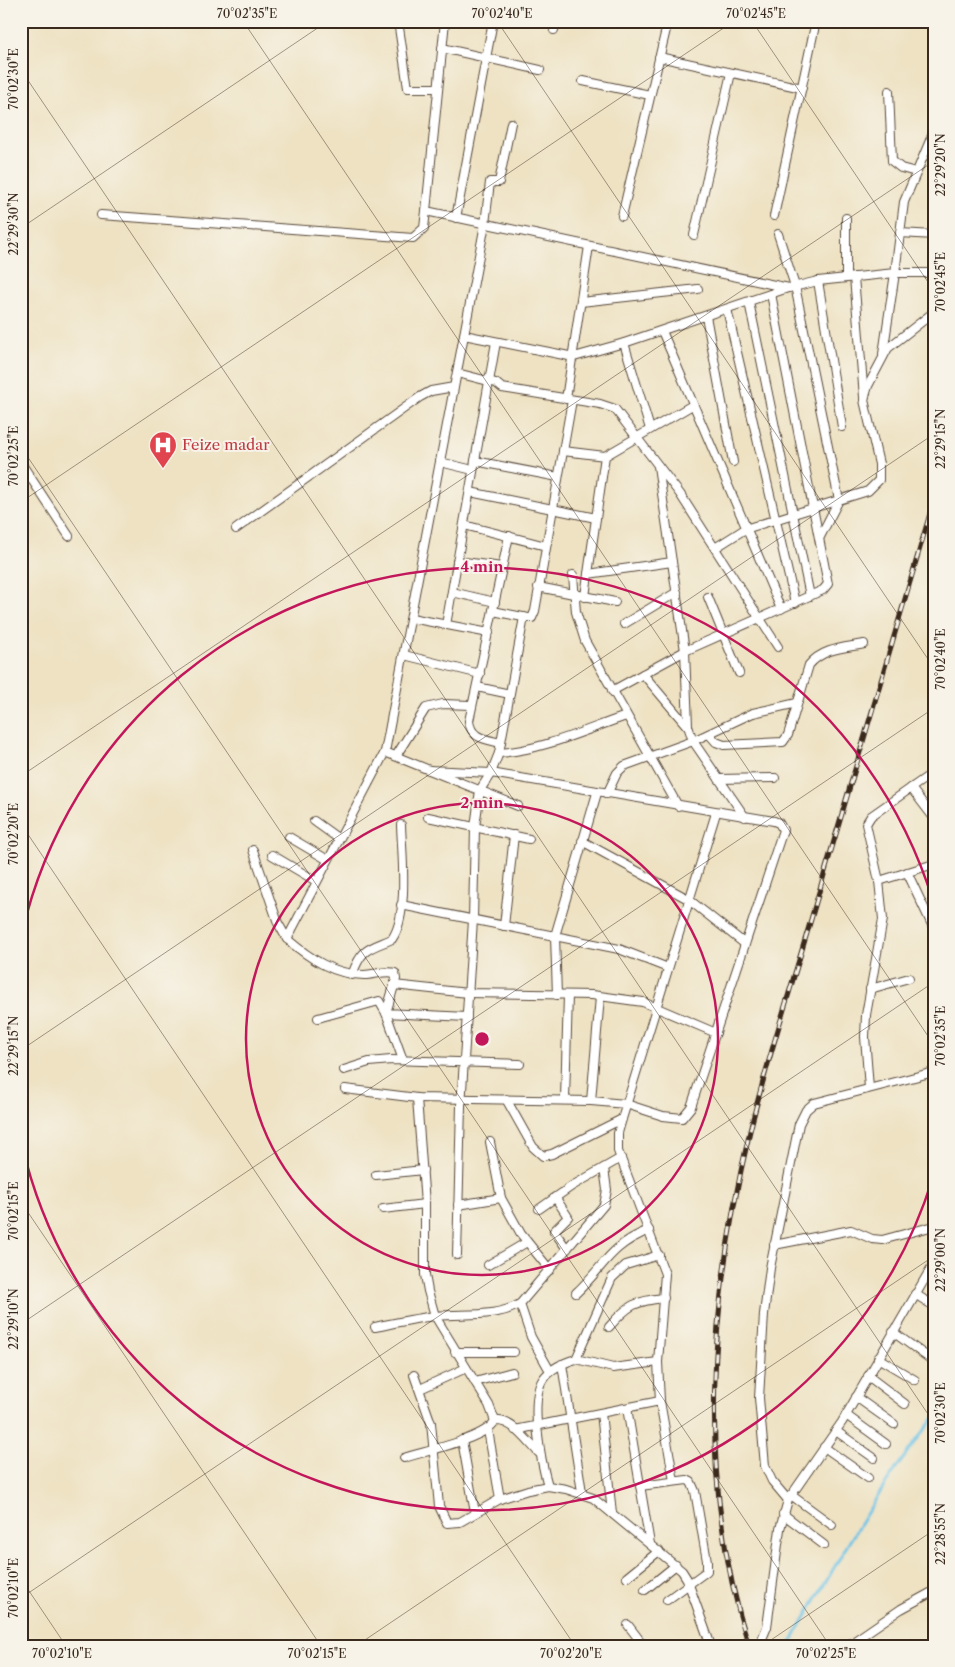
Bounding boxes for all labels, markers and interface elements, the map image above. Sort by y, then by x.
text: 70°02'35"E [217,6,277,21]
text: 70°02'40"E [471,6,533,21]
text: 70°02'45"E [726,6,786,21]
text: 70°02'30"E [6,48,21,110]
text: 22°29'20"N [933,133,948,197]
text: 22°29'30"N [6,192,21,255]
text: 70°02'45"E [933,252,948,312]
text: 22°29'15"N [933,409,948,469]
text: 70°02'25"E [6,426,21,486]
hospital icon: Feize madar [148,430,178,469]
place label: Feize madar [182,435,270,454]
text: 4 min [460,557,504,576]
text: 70°02'40"E [933,628,948,690]
text: 2 min [460,793,504,812]
text: 70°02'20"E [6,803,21,865]
text: 70°02'35"E [933,1006,948,1066]
text: 22°29'15"N [6,1016,21,1076]
centre of rings [473,1030,491,1048]
text: 70°02'15"E [6,1182,21,1240]
text: 22°29'00"N [933,1228,948,1292]
text: 22°29'10"N [6,1288,21,1350]
text: 70°02'30"E [933,1382,948,1444]
text: 22°28'55"N [933,1503,948,1565]
text: 70°02'10"E [6,1558,21,1618]
text: 70°02'10"E [32,1646,92,1661]
text: 70°02'15"E [288,1646,346,1661]
text: 70°02'20"E [540,1646,602,1661]
text: 70°02'25"E [796,1646,856,1661]

